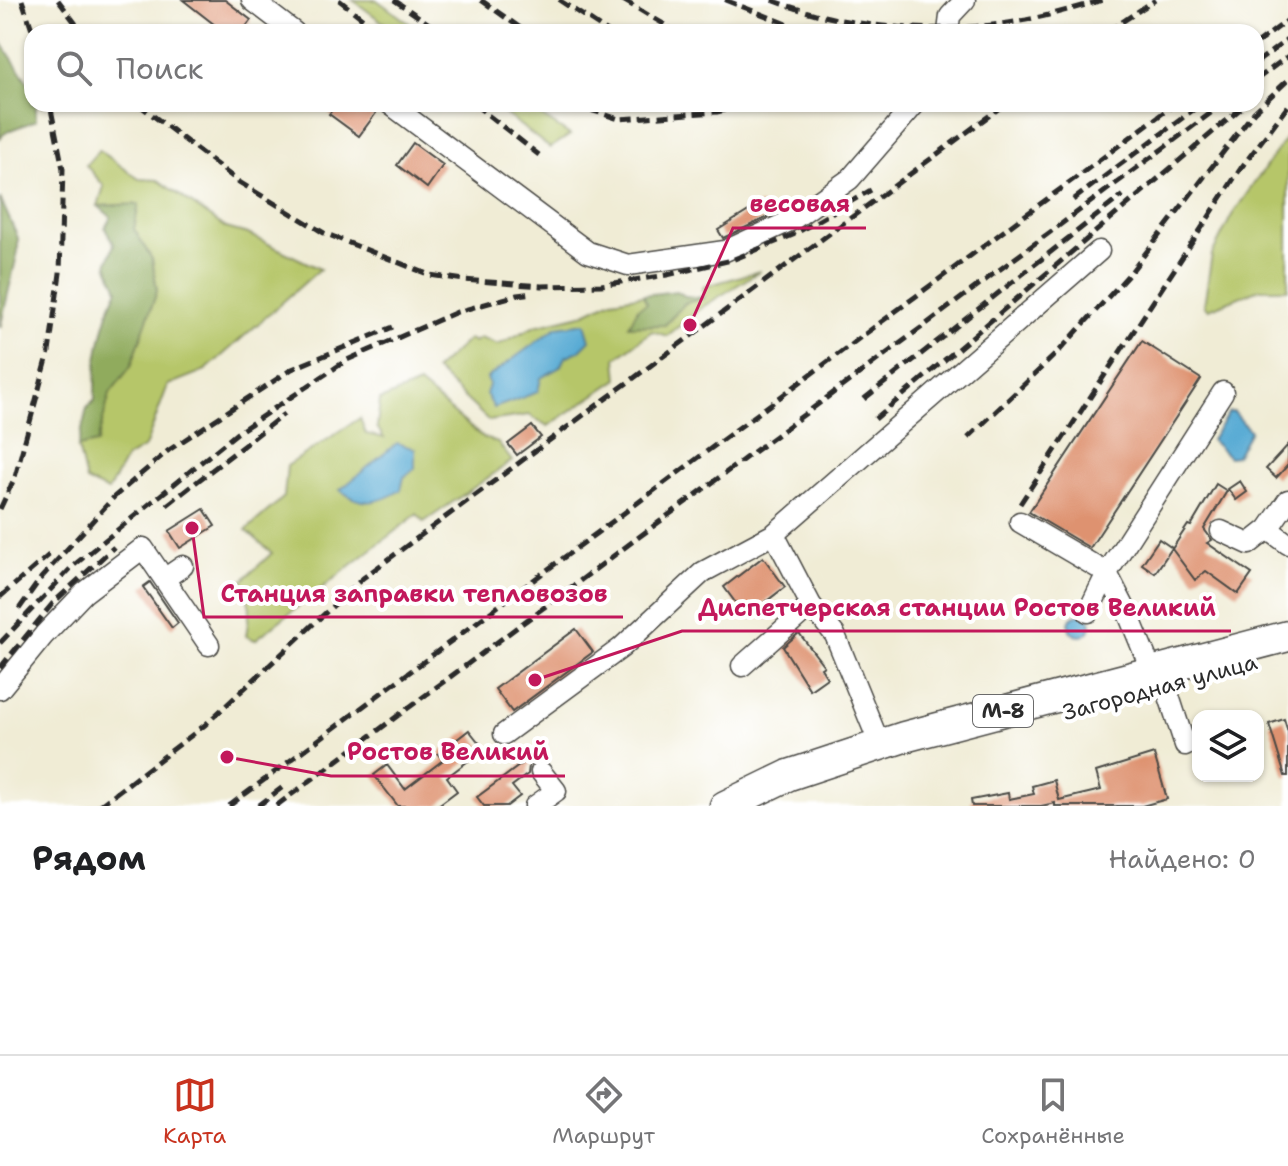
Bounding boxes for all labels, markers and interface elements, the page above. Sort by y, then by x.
search box [24,24,1264,112]
icon: search [52,46,96,90]
text: Поиск [116,48,204,89]
callout: весовая [733,180,866,228]
text: весовая [750,188,850,220]
callout: Станция заправки тепловозов [204,569,623,617]
text: Станция заправки тепловозов [221,578,608,610]
callout: Диспетчерская станции Ростов Великий [682,583,1231,631]
text: Диспетчерская станции Ростов Великий [698,592,1216,624]
street label: Загородная улица [1060,647,1261,727]
road number: М-8 [973,695,1033,727]
map controls [1192,710,1264,782]
button: layers [1192,710,1264,782]
callout: Ростов Великий [331,728,565,776]
text: Ростов Великий [347,736,549,768]
text: Рядом [32,835,146,881]
text: Найдено: 0 [1109,841,1256,876]
tab: Карта [163,1073,226,1150]
tab: Маршрут [552,1073,655,1150]
tab: Сохранённые [981,1073,1125,1150]

